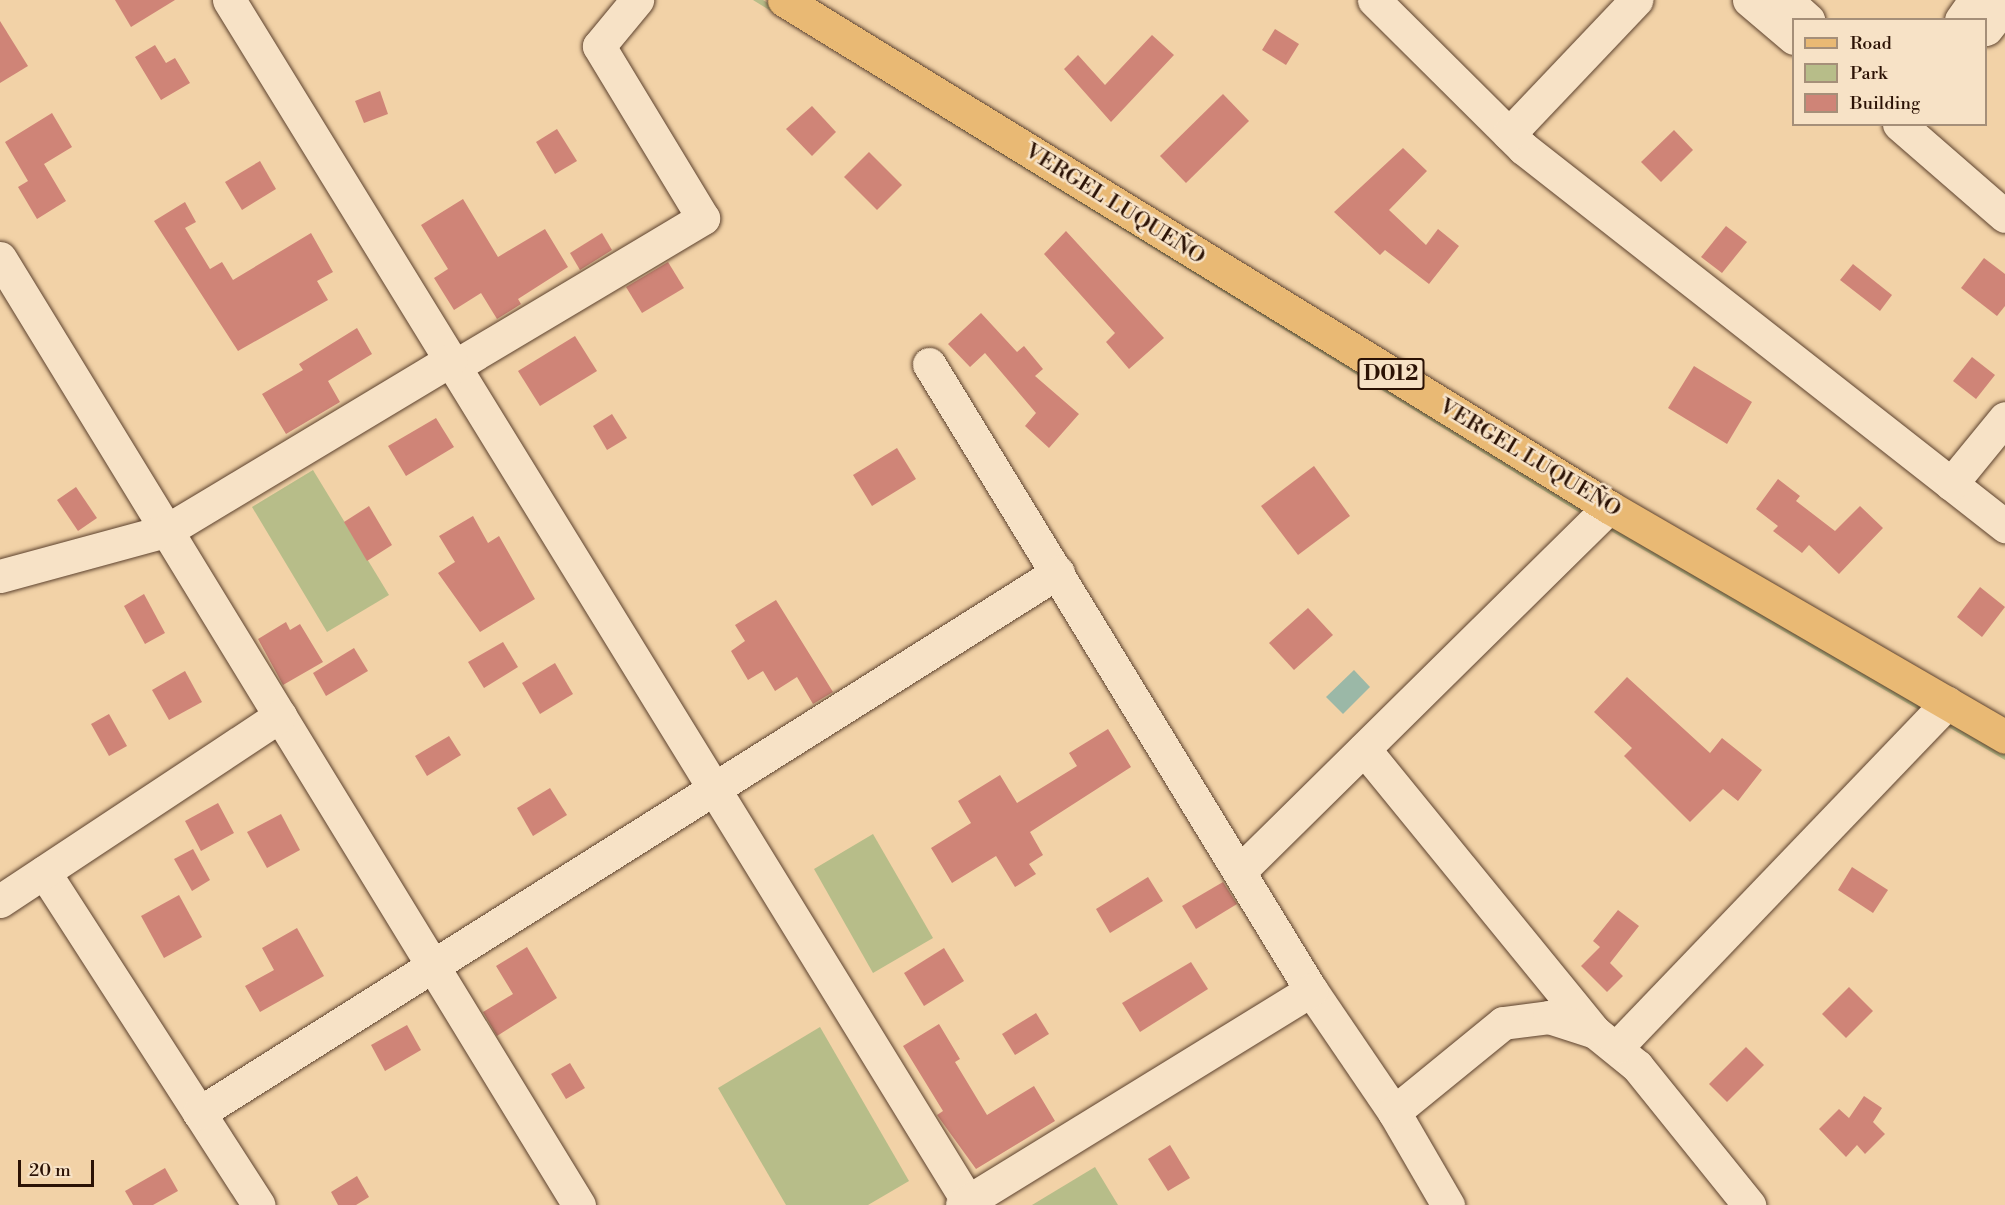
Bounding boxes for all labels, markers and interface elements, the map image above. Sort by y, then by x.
legend [1792,18,1987,126]
text: Road [1850,32,1892,55]
text: Park [1850,62,1887,85]
text: Building [1850,92,1920,115]
street label: VERGEL LUQUEÑO [1020,138,1210,270]
road number: D012 [1356,356,1426,392]
street label: VERGEL LUQUEÑO [1434,393,1626,523]
scale bar [21,1148,98,1186]
text: 20 m [29,1159,71,1182]

